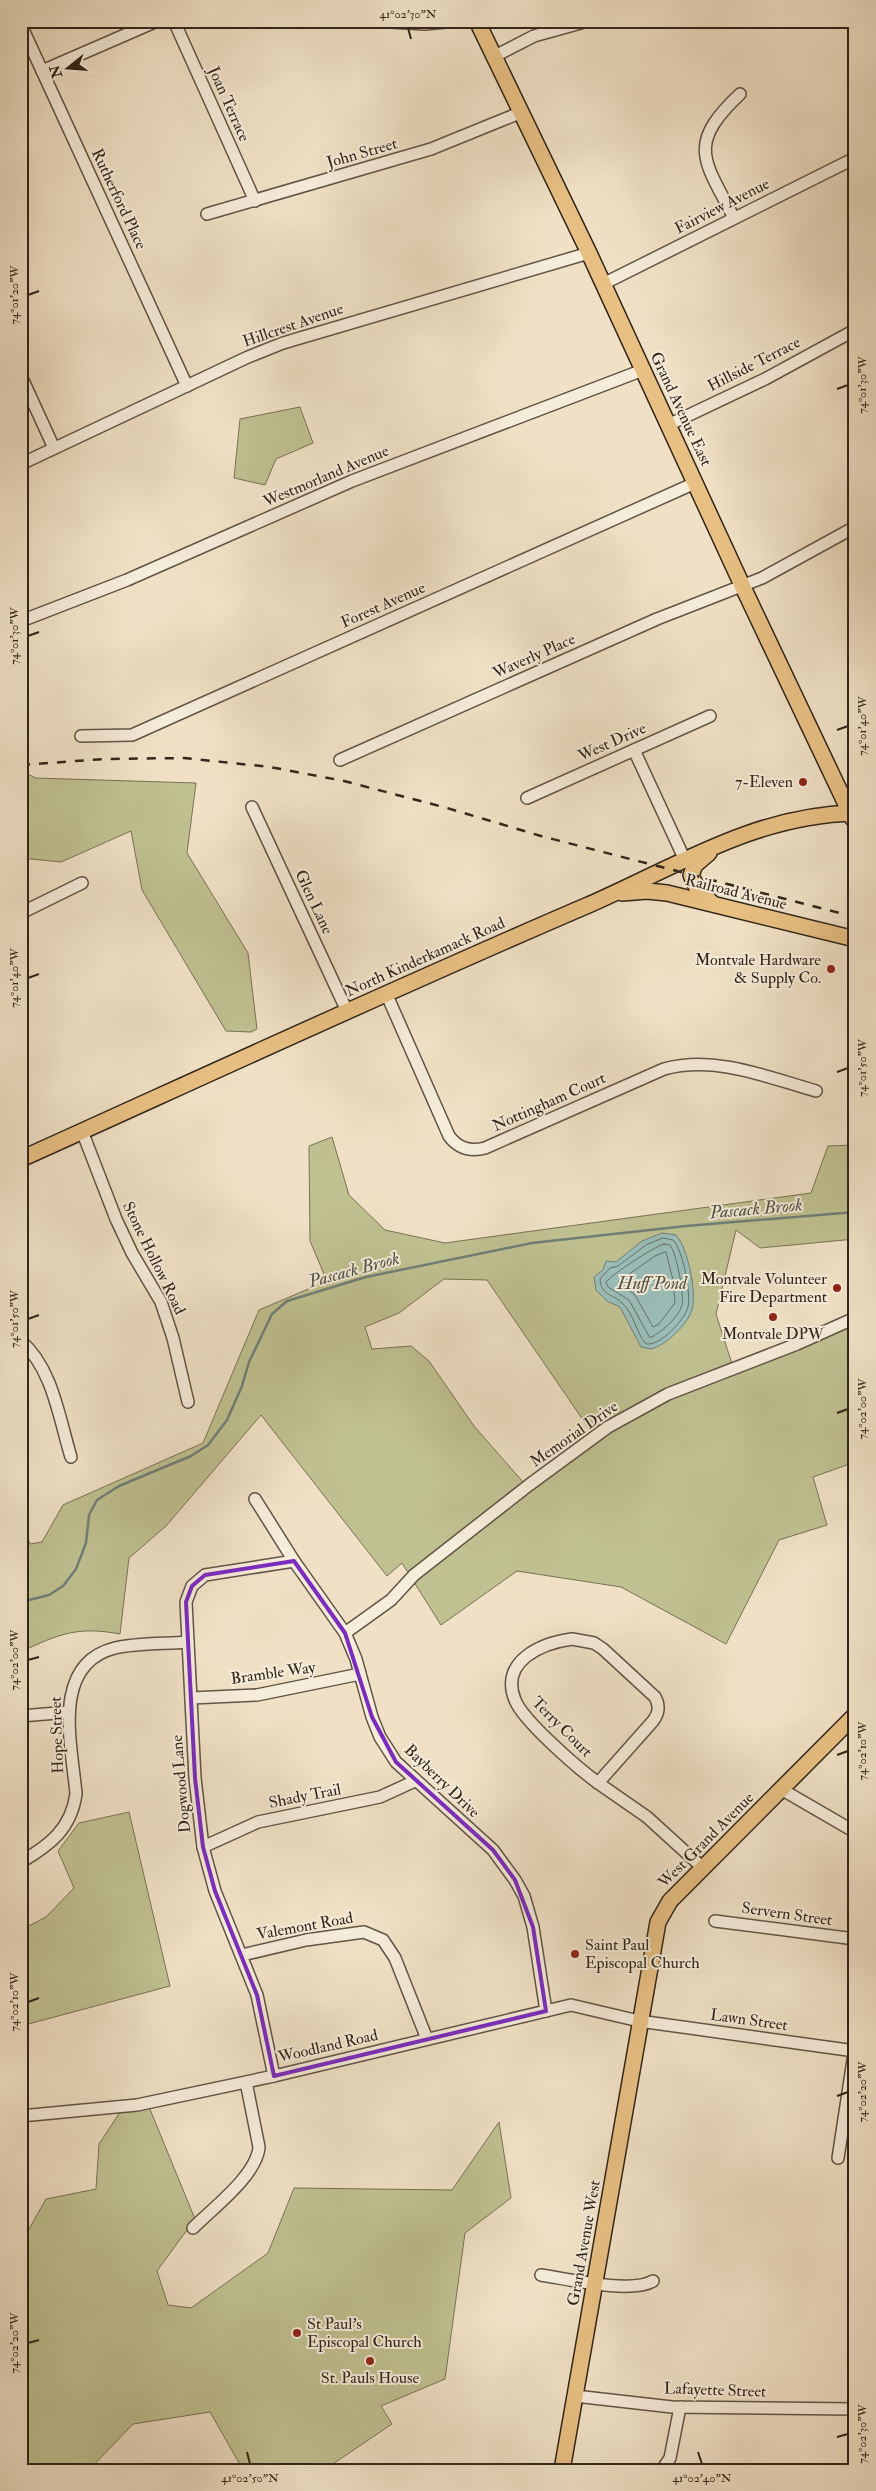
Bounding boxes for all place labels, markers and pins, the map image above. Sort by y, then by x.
place label: 7-Eleven [735,772,793,792]
marker: 7-Eleven [797,776,809,788]
place label: Montvale Hardware & Supply Co. [695,950,821,989]
marker: Montvale Hardware & Supply Co. [825,963,837,975]
place label: Montvale Volunteer Fire Department [701,1269,827,1308]
marker: Montvale Volunteer Fire Department [831,1282,843,1294]
marker: Montvale DPW [767,1311,779,1323]
place label: Montvale DPW [722,1324,825,1344]
place label: Saint Paul Episcopal Church [585,1935,700,1974]
marker: Saint Paul Episcopal Church [569,1948,581,1960]
place label: St Paul's Episcopal Church [307,2314,422,2353]
marker: St Paul's Episcopal Church [291,2327,303,2339]
marker: St. Pauls House [364,2355,376,2367]
place label: St. Pauls House [321,2368,420,2388]

